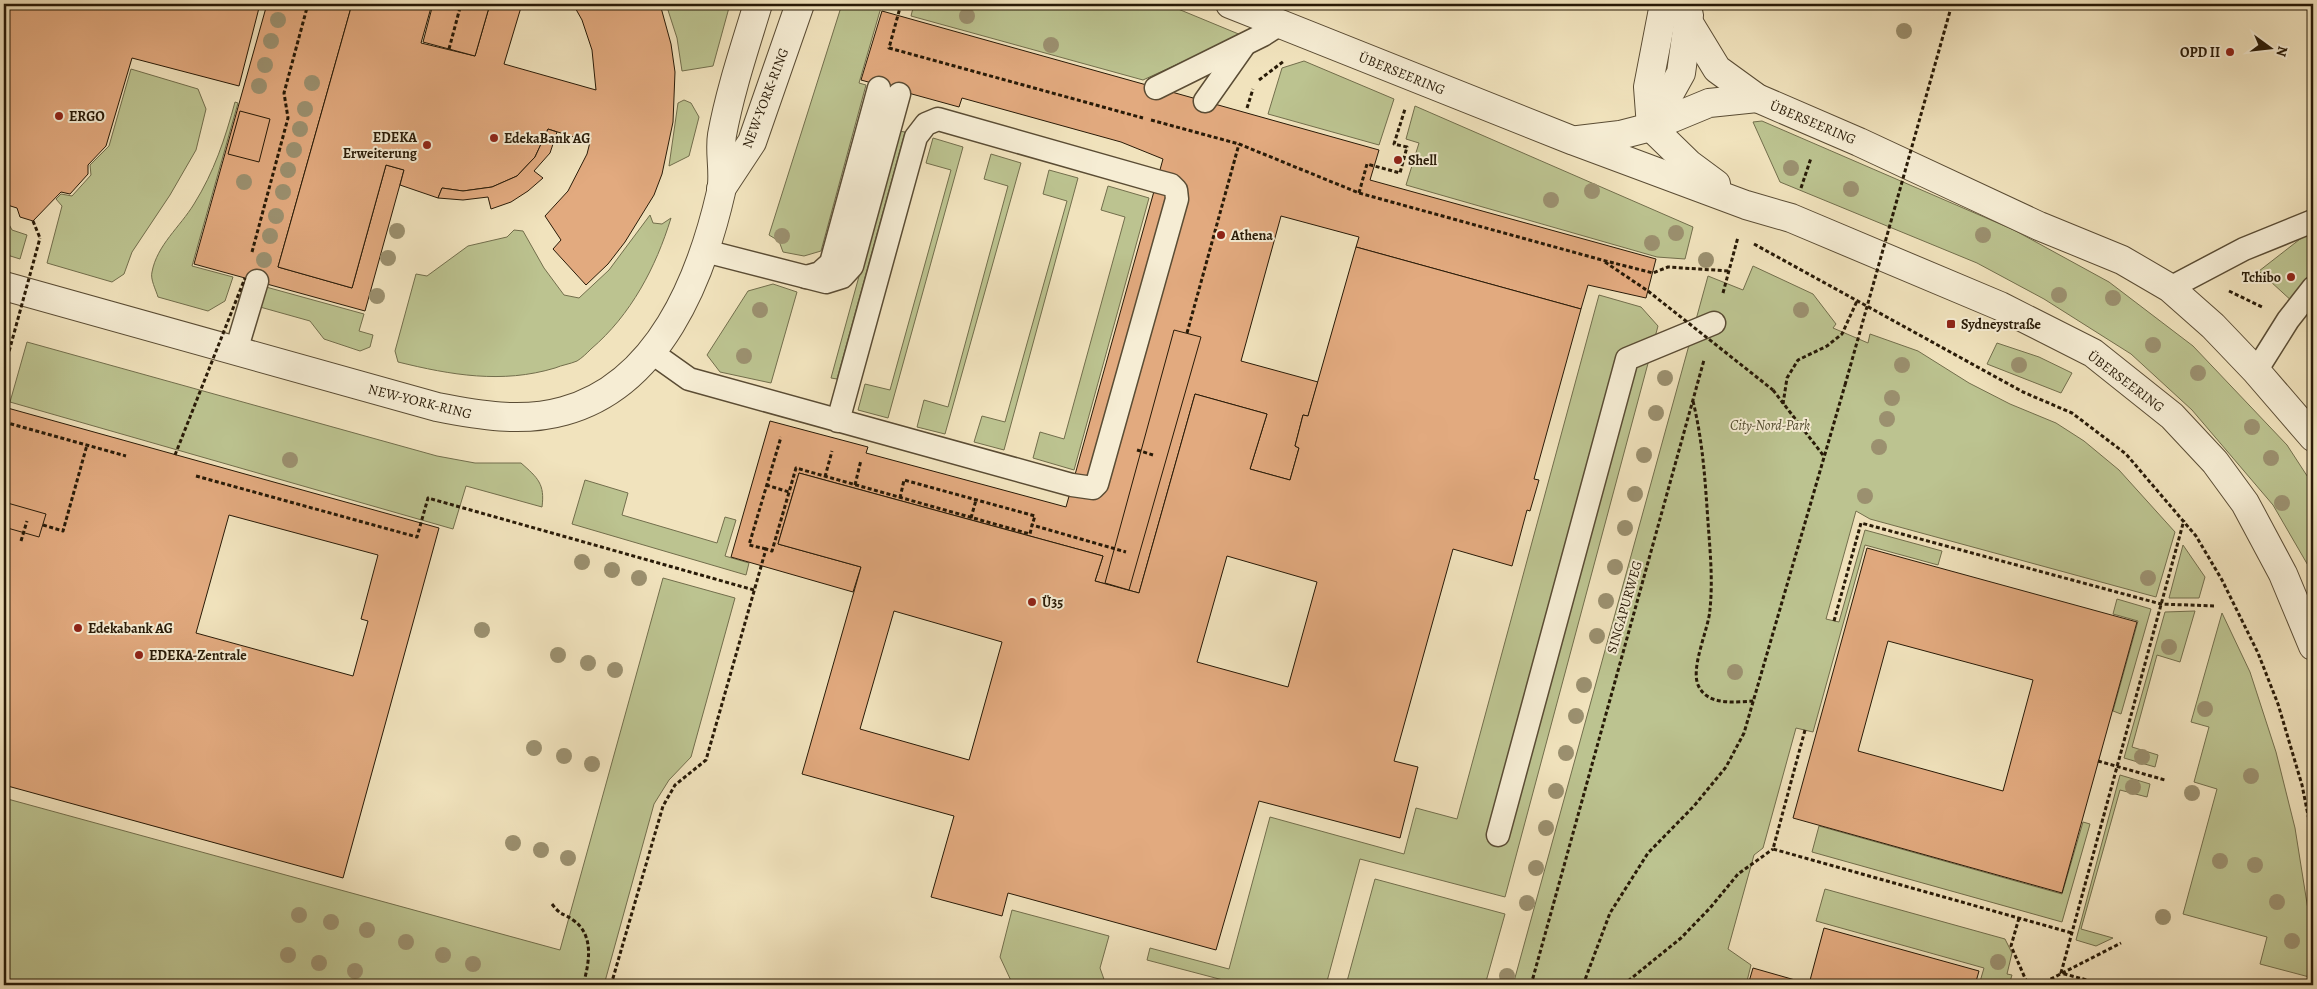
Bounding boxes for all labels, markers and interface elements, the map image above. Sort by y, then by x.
north arrow [2244,22,2294,72]
place label: OPD II [2180,43,2220,62]
text: N [2272,44,2293,59]
street label: NEW-YORK-RING [738,45,793,151]
marker: OPD II [2224,46,2236,58]
street label: ÜBERSEERING [1356,47,1448,99]
street label: ÜBERSEERING [1767,96,1859,149]
place label: ERGO [69,107,105,126]
marker: ERGO [53,110,65,122]
place label: EDEKA Erweiterung [343,128,418,163]
place label: EdekaBank AG [504,129,590,148]
marker: EdekaBank AG [488,132,500,144]
marker: EDEKA Erweiterung [421,139,433,151]
place label: Shell [1408,151,1437,170]
marker: Shell [1392,154,1404,166]
place label: Athena [1230,226,1273,245]
marker: Athena [1215,229,1227,241]
place label: Tchibo [2242,268,2281,287]
marker: Tchibo [2285,271,2297,283]
place label: Sydneystraße [1961,315,2042,334]
marker: Sydneystraße [1945,318,1957,330]
street label: ÜBERSEERING [2083,346,2168,417]
street label: NEW-YORK-RING [366,379,474,424]
park label: City-Nord-Park [1730,416,1810,435]
street label: SINGAPURWEG [1602,558,1647,656]
place label: Ü35 [1042,593,1063,612]
marker: Ü35 [1026,596,1038,608]
place label: Edekabank AG [88,619,173,638]
marker: Edekabank AG [72,622,84,634]
place label: EDEKA-Zentrale [149,646,247,665]
marker: EDEKA-Zentrale [133,649,145,661]

